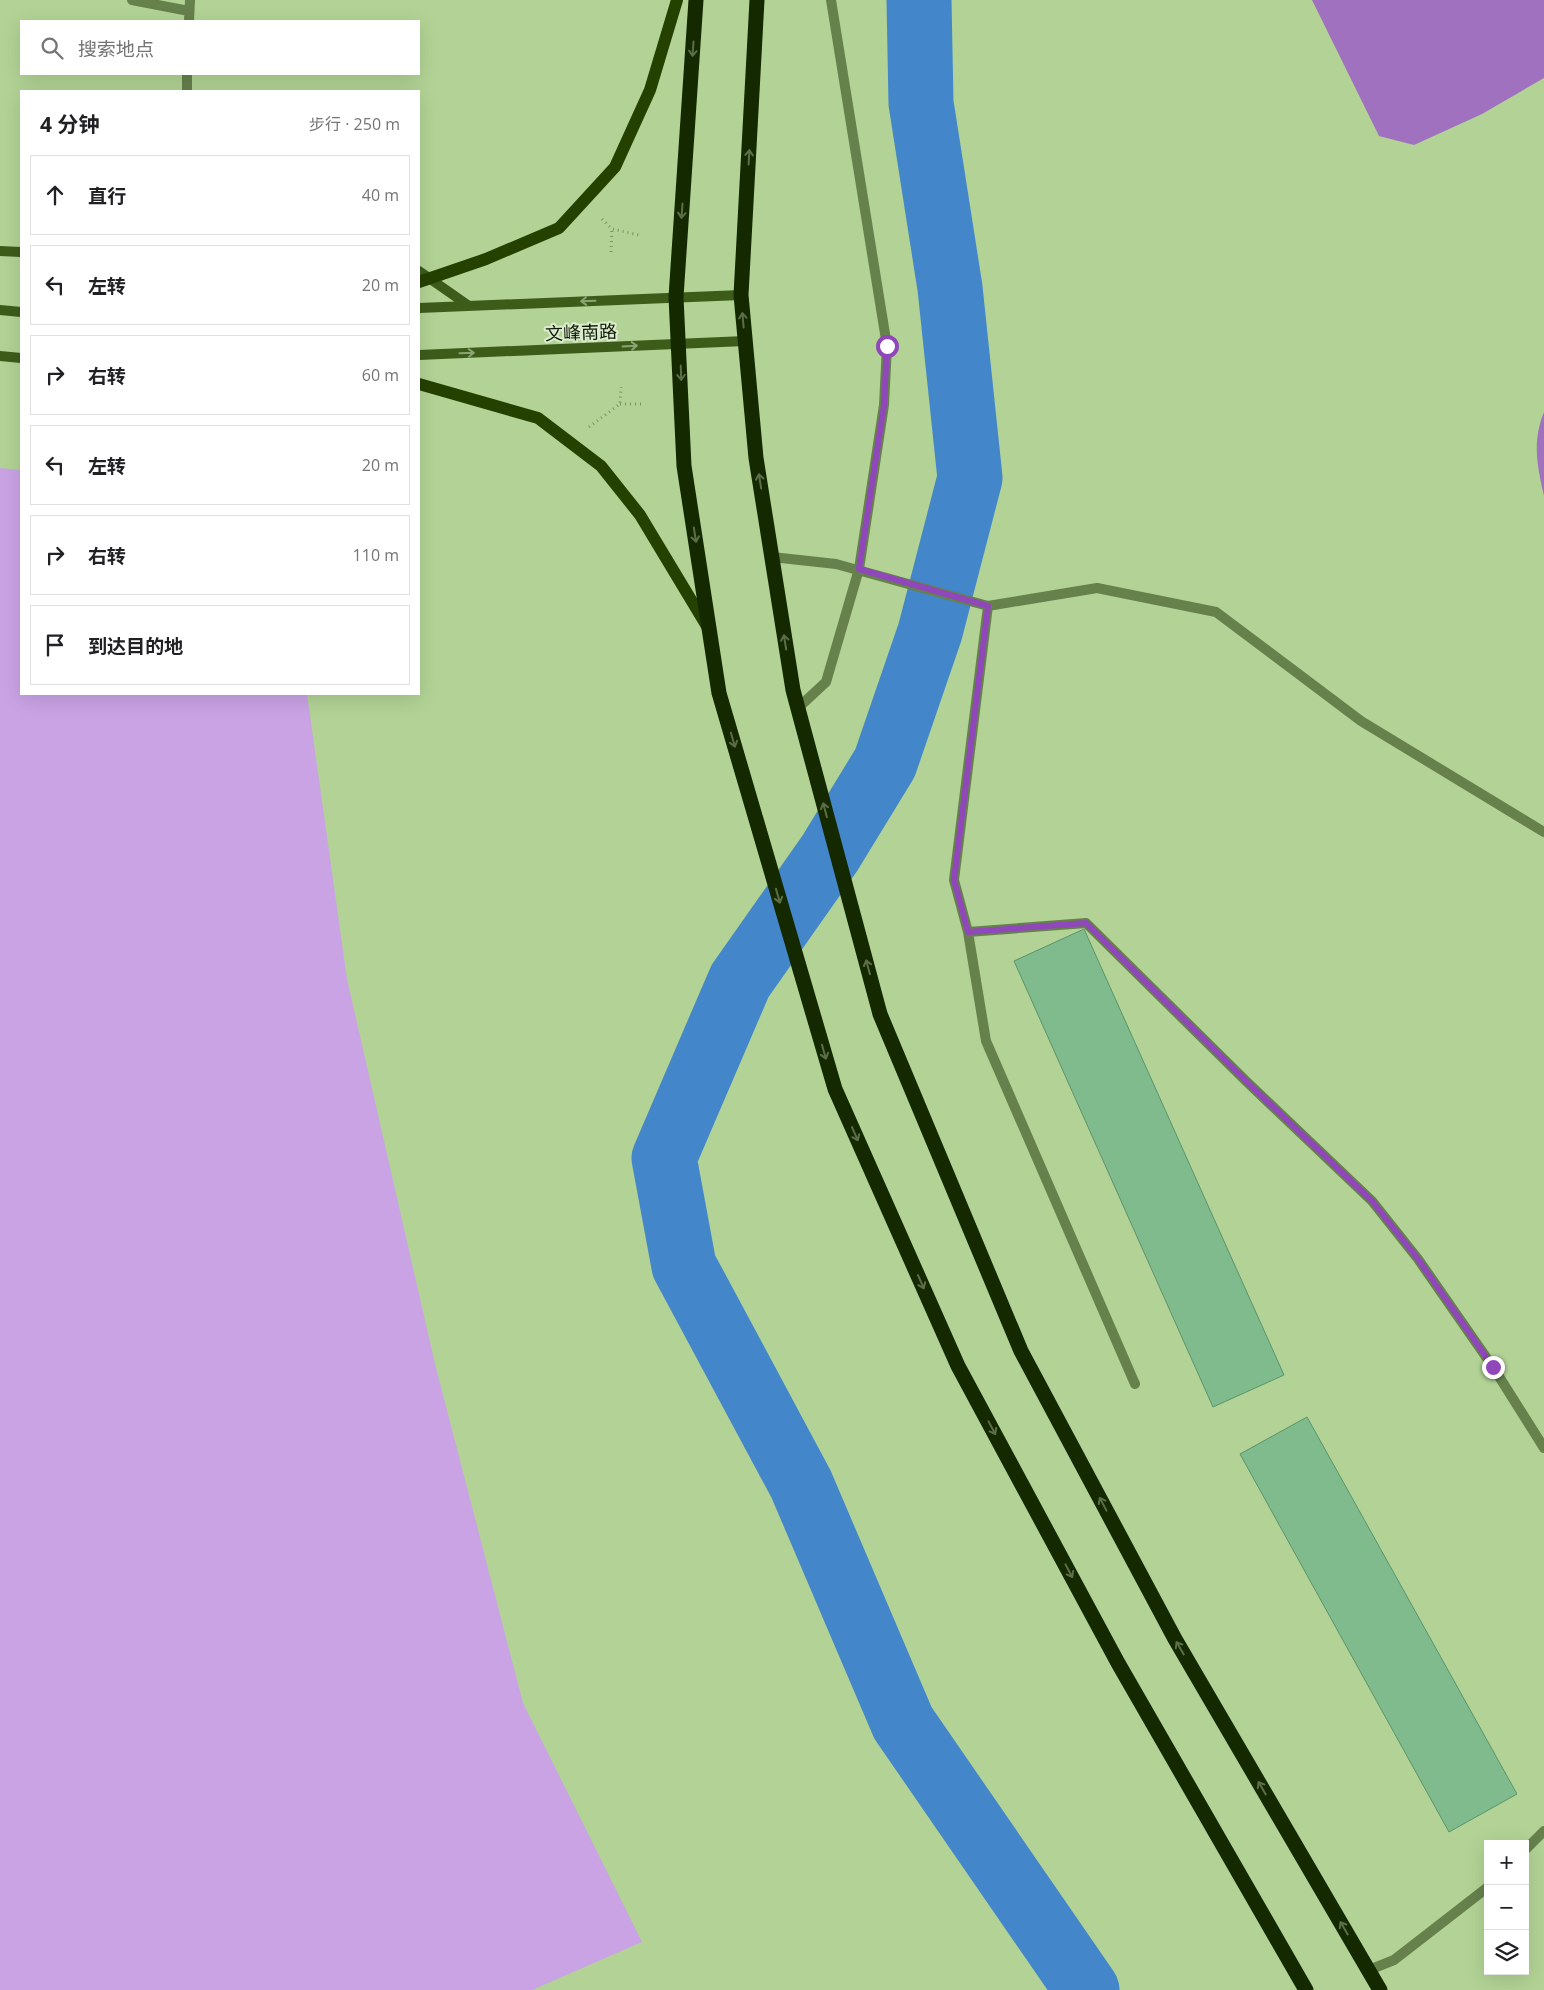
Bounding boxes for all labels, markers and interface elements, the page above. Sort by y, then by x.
search box [20,20,420,75]
icon: search [38,34,66,62]
text: 搜索地点 [78,36,154,62]
one-way arrow [688,40,697,56]
text: 4 分钟 [40,110,99,138]
text: 步行 · 250 m [309,113,400,135]
one-way arrow [744,150,753,166]
icon: ahead [41,181,69,209]
text: 直行 [88,183,126,209]
text: 40 m [362,184,399,206]
one-way arrow [677,202,686,218]
icon: left [41,271,69,299]
text: 左转 [88,273,126,299]
text: 20 m [362,274,399,296]
one-way arrow [580,296,596,306]
one-way arrow [739,312,748,328]
street label: 文峰南路 [545,319,617,345]
route start [876,335,899,358]
one-way arrow [622,342,638,351]
one-way arrow [459,348,475,358]
icon: right [41,361,69,389]
text: 右转 [88,363,126,389]
text: 60 m [362,364,399,386]
one-way arrow [676,364,686,381]
icon: left [41,451,69,479]
text: 左转 [88,453,126,479]
text: 20 m [362,454,399,476]
one-way arrow [755,473,765,489]
one-way arrow [690,526,700,542]
icon: right [41,541,69,569]
text: 右转 [88,543,126,569]
text: 110 m [353,544,399,566]
icon: arrive [41,631,69,659]
text: 到达目的地 [88,633,183,659]
one-way arrow [780,634,790,650]
one-way arrow [728,732,738,748]
one-way arrow [820,802,829,818]
one-way arrow [774,888,784,904]
one-way arrow [862,959,872,975]
one-way arrow [819,1044,829,1060]
one-way arrow [850,1126,860,1141]
one-way arrow [916,1274,926,1289]
route end [1482,1356,1505,1379]
one-way arrow [987,1421,997,1436]
one-way arrow [1098,1497,1108,1512]
one-way arrow [1064,1564,1074,1578]
one-way arrow [1174,1641,1184,1655]
one-way arrow [1257,1780,1267,1795]
map controls [1484,1840,1529,1975]
button: + [1484,1840,1529,1885]
button: − [1484,1885,1529,1930]
one-way arrow [1339,1921,1349,1935]
button: layers [1484,1930,1529,1975]

